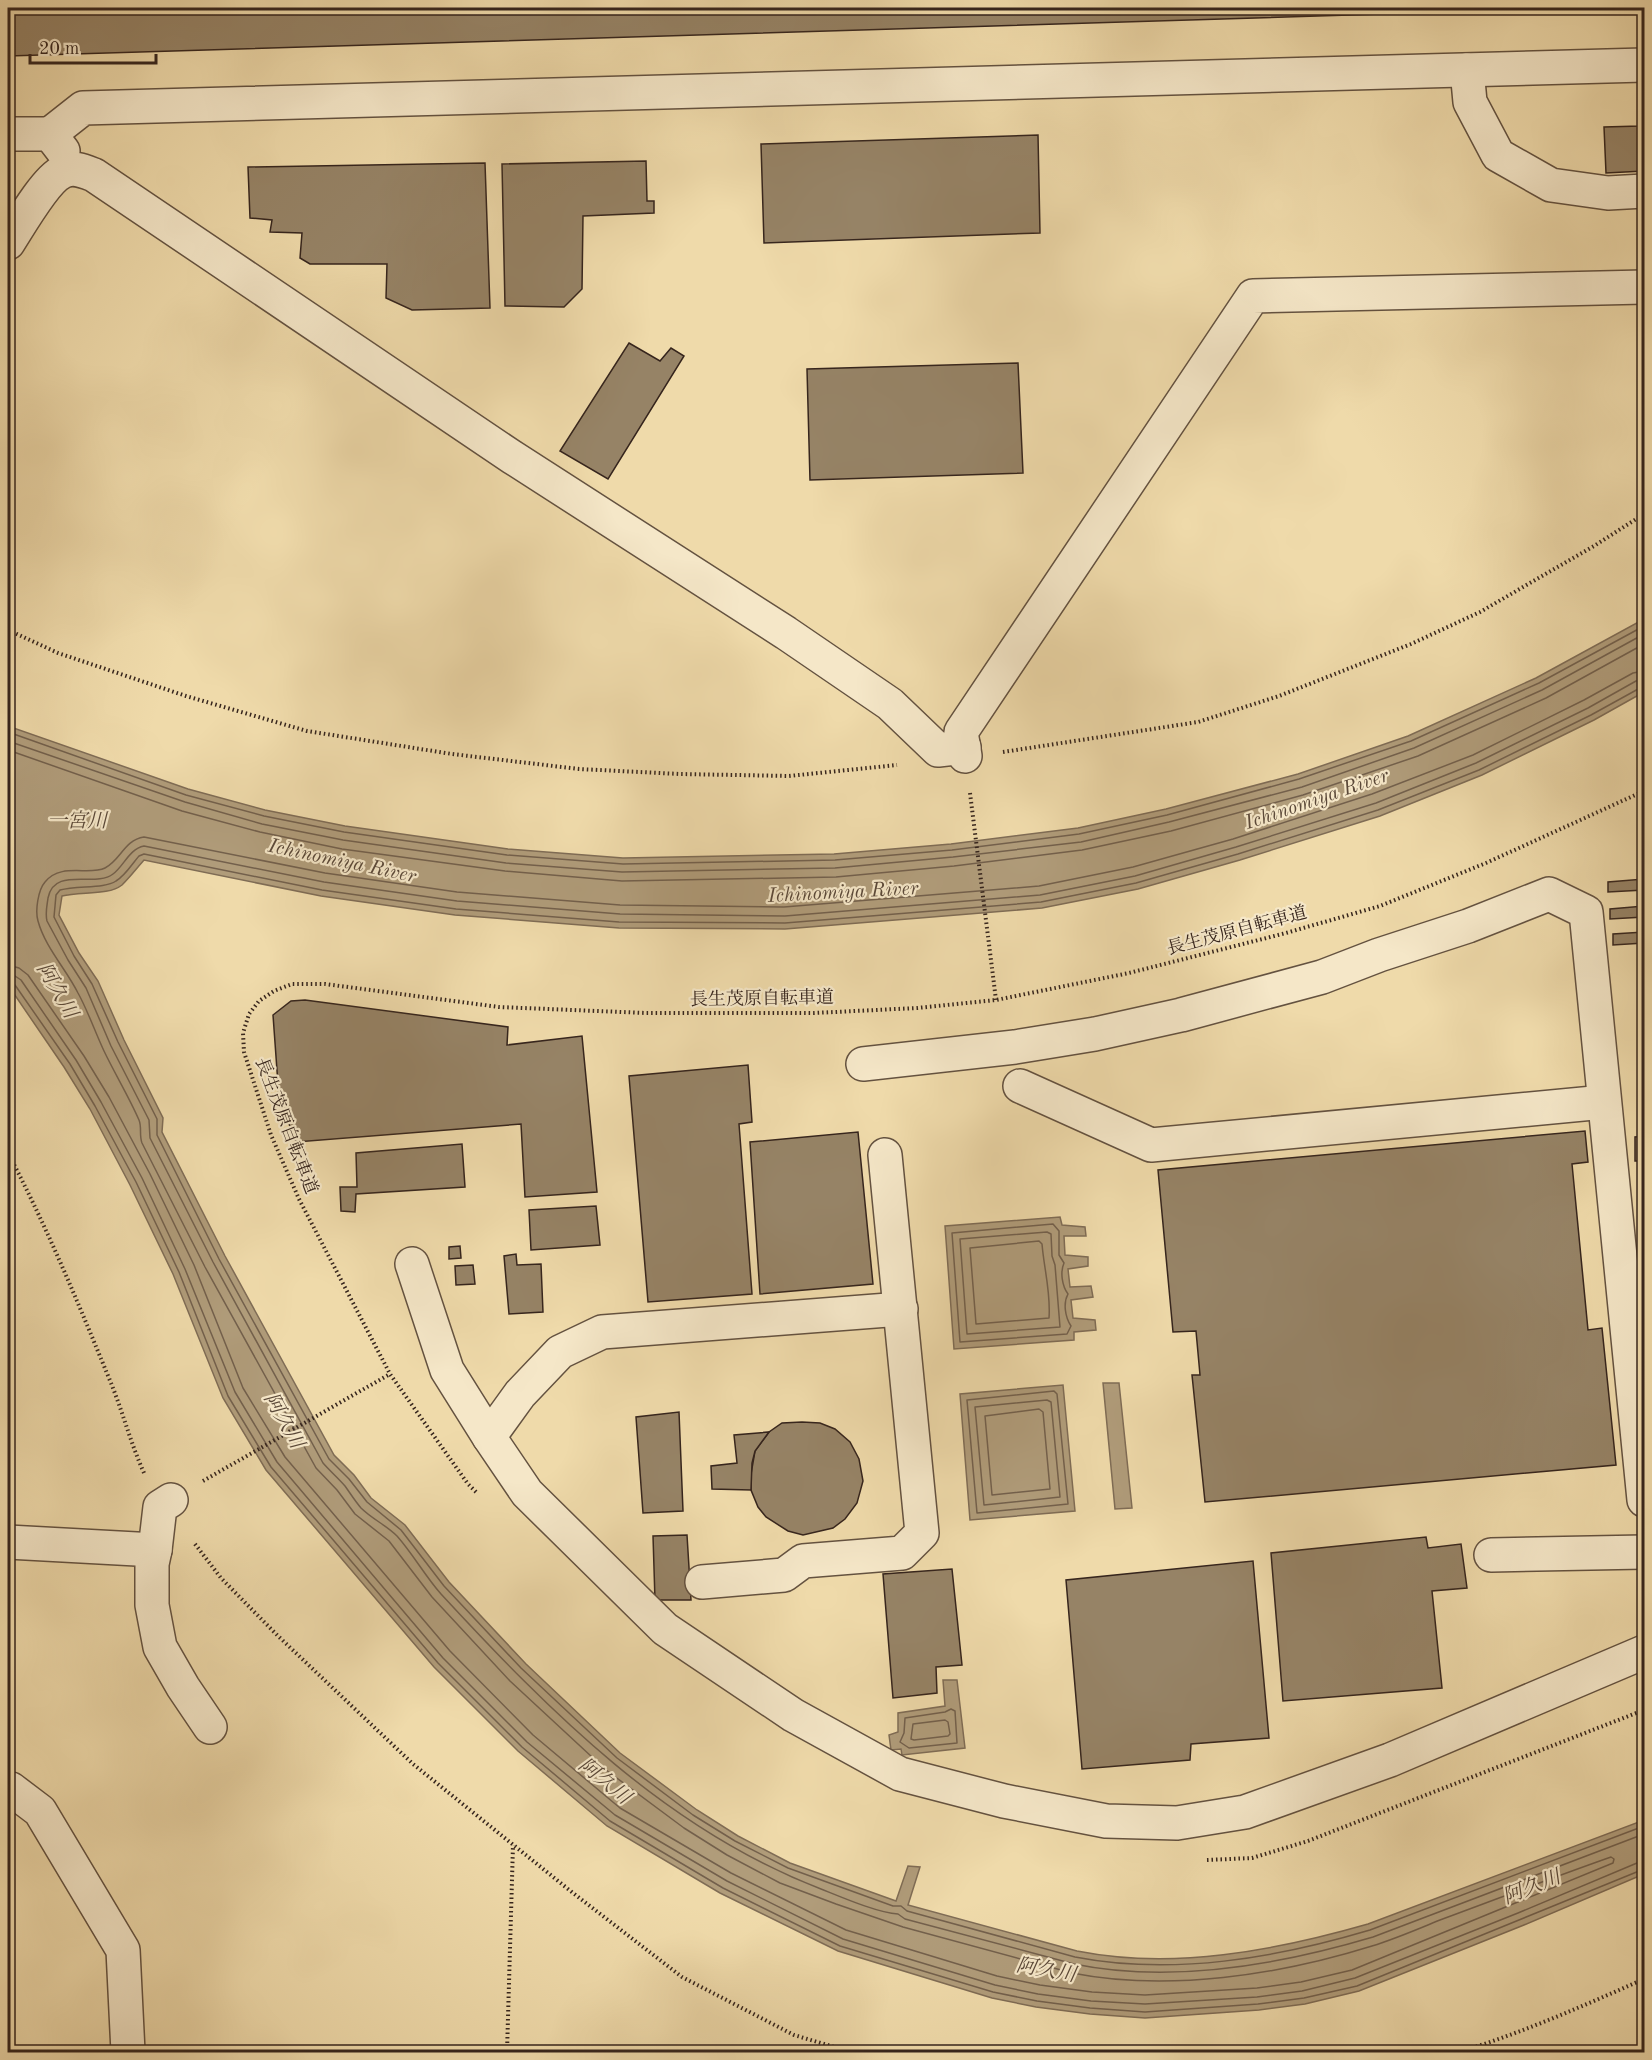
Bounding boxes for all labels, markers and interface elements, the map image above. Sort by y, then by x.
scale bar [30,27,156,65]
text: 20 m [39,40,79,58]
water label: Ichinomiya River [1242,766,1392,834]
water label: 一宮川 [47,810,109,832]
water label: Ichinomiya River [265,836,418,888]
water label: Ichinomiya River [766,879,919,907]
street label: 長生茂原自転車道 [1165,902,1309,958]
water label: 阿久川 [32,959,82,1024]
street label: 長生茂原自転車道 [690,987,834,1009]
street label: 長生茂原自転車道 [252,1055,322,1196]
water label: 阿久川 [260,1389,309,1454]
water label: 阿久川 [574,1754,636,1810]
water label: 阿久川 [1500,1865,1565,1909]
water label: 阿久川 [1015,1954,1080,1986]

